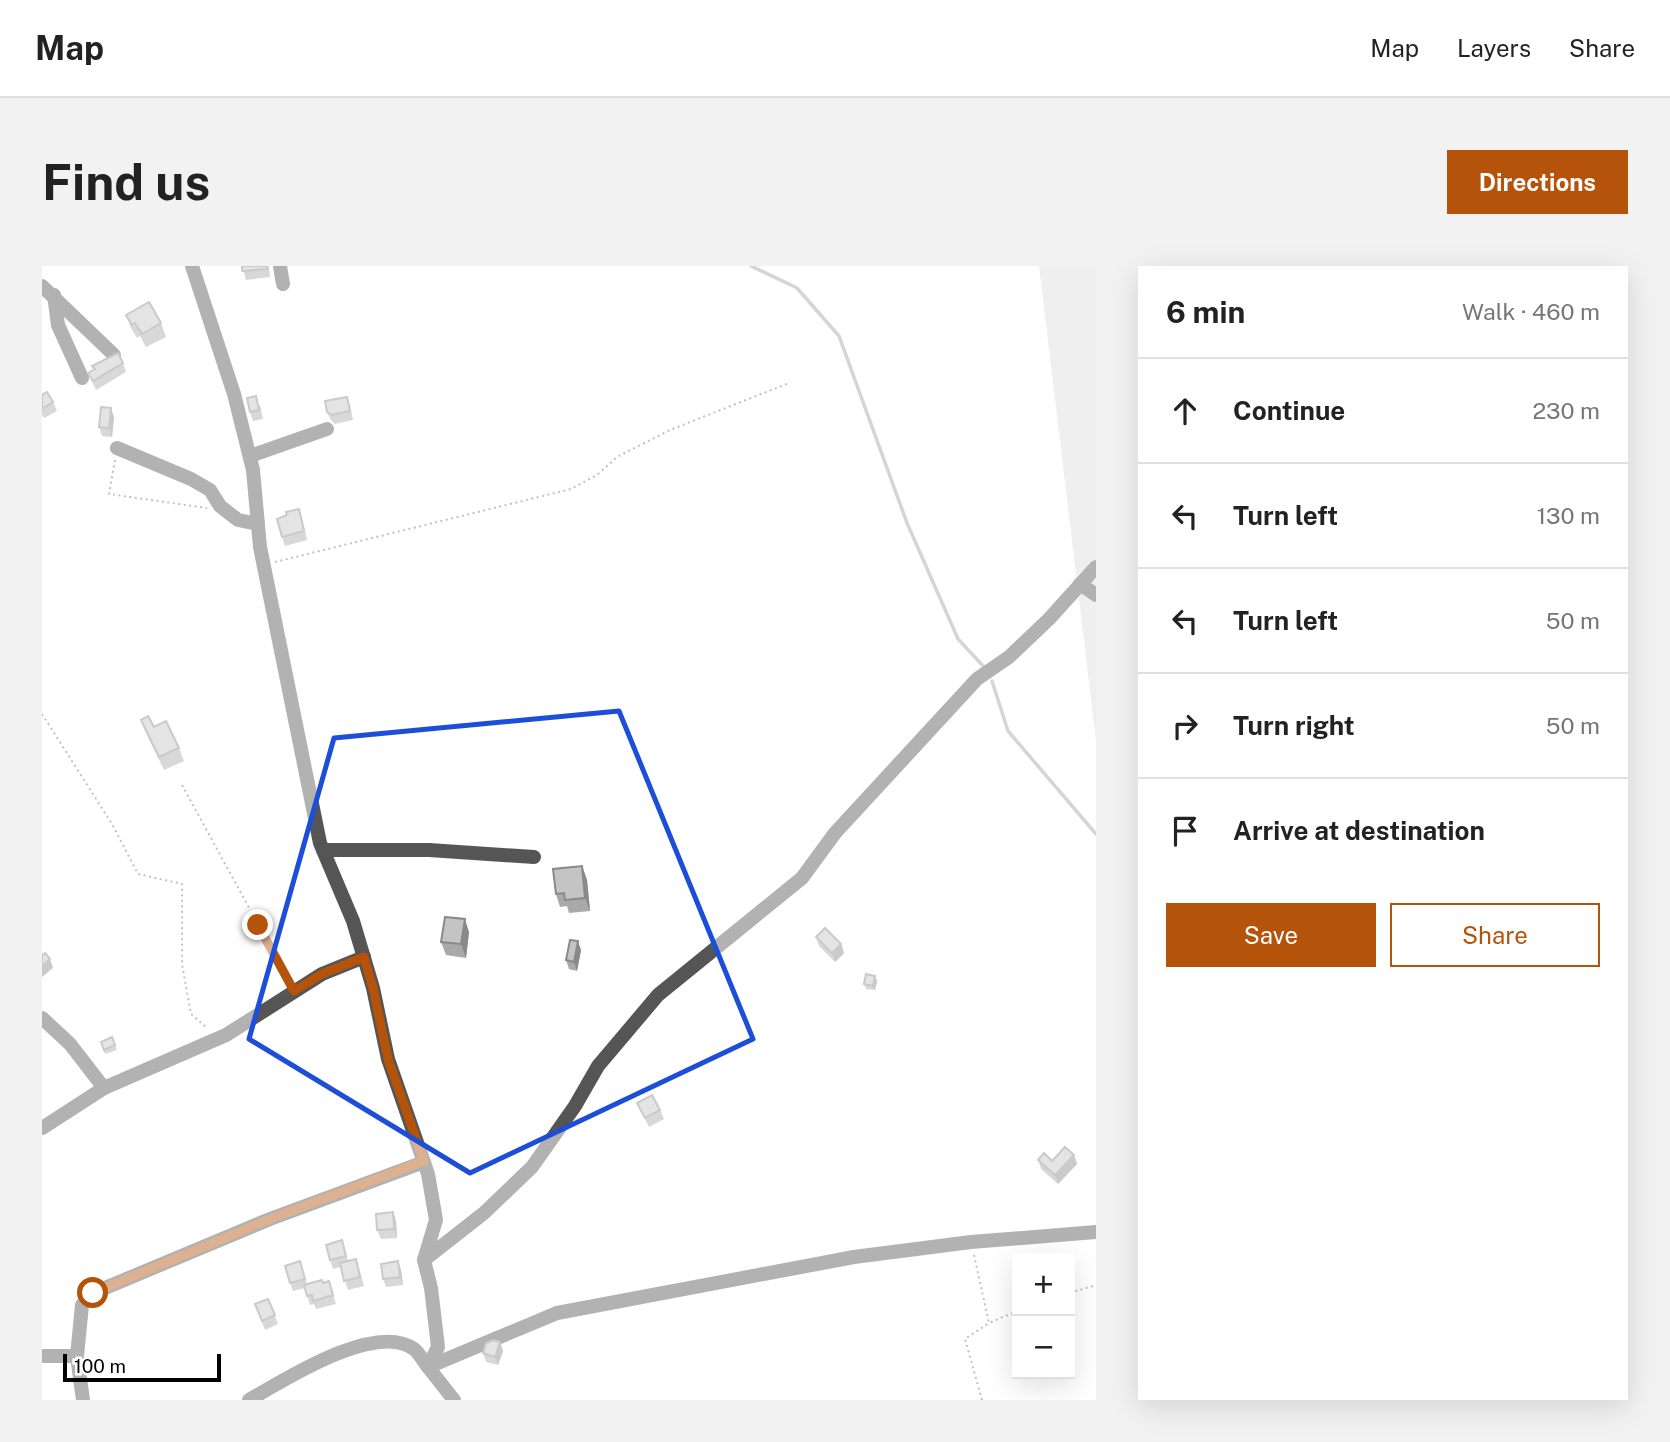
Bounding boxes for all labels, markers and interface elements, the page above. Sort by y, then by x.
text: Map [35,29,104,67]
text: Map [1370,34,1419,62]
text: Layers [1457,34,1531,62]
text: Share [1569,34,1635,62]
button: Directions [1447,150,1628,214]
text: Find us [42,153,210,211]
text: 6 min [1166,294,1245,330]
text: Walk · 460 m [1462,298,1600,325]
icon: ahead [1166,392,1204,430]
text: Continue [1233,395,1345,426]
text: 230 m [1532,397,1600,424]
icon: left [1166,497,1204,535]
text: Turn left [1233,500,1338,531]
text: 130 m [1537,502,1600,529]
icon: left [1166,602,1204,640]
text: Turn left [1233,605,1338,636]
text: 50 m [1546,607,1600,634]
icon: right [1166,707,1204,745]
text: Turn right [1233,710,1355,741]
text: 50 m [1546,712,1600,739]
icon: arrive [1166,812,1204,850]
text: Arrive at destination [1233,815,1485,846]
button: Save [1166,903,1376,967]
button: Share [1390,903,1600,967]
route end [242,909,273,940]
map controls [1012,1253,1075,1379]
button: + [1012,1253,1075,1316]
route start [77,1277,108,1308]
button: − [1012,1316,1075,1379]
scale bar [63,1351,220,1383]
text: 100 m [74,1355,126,1377]

